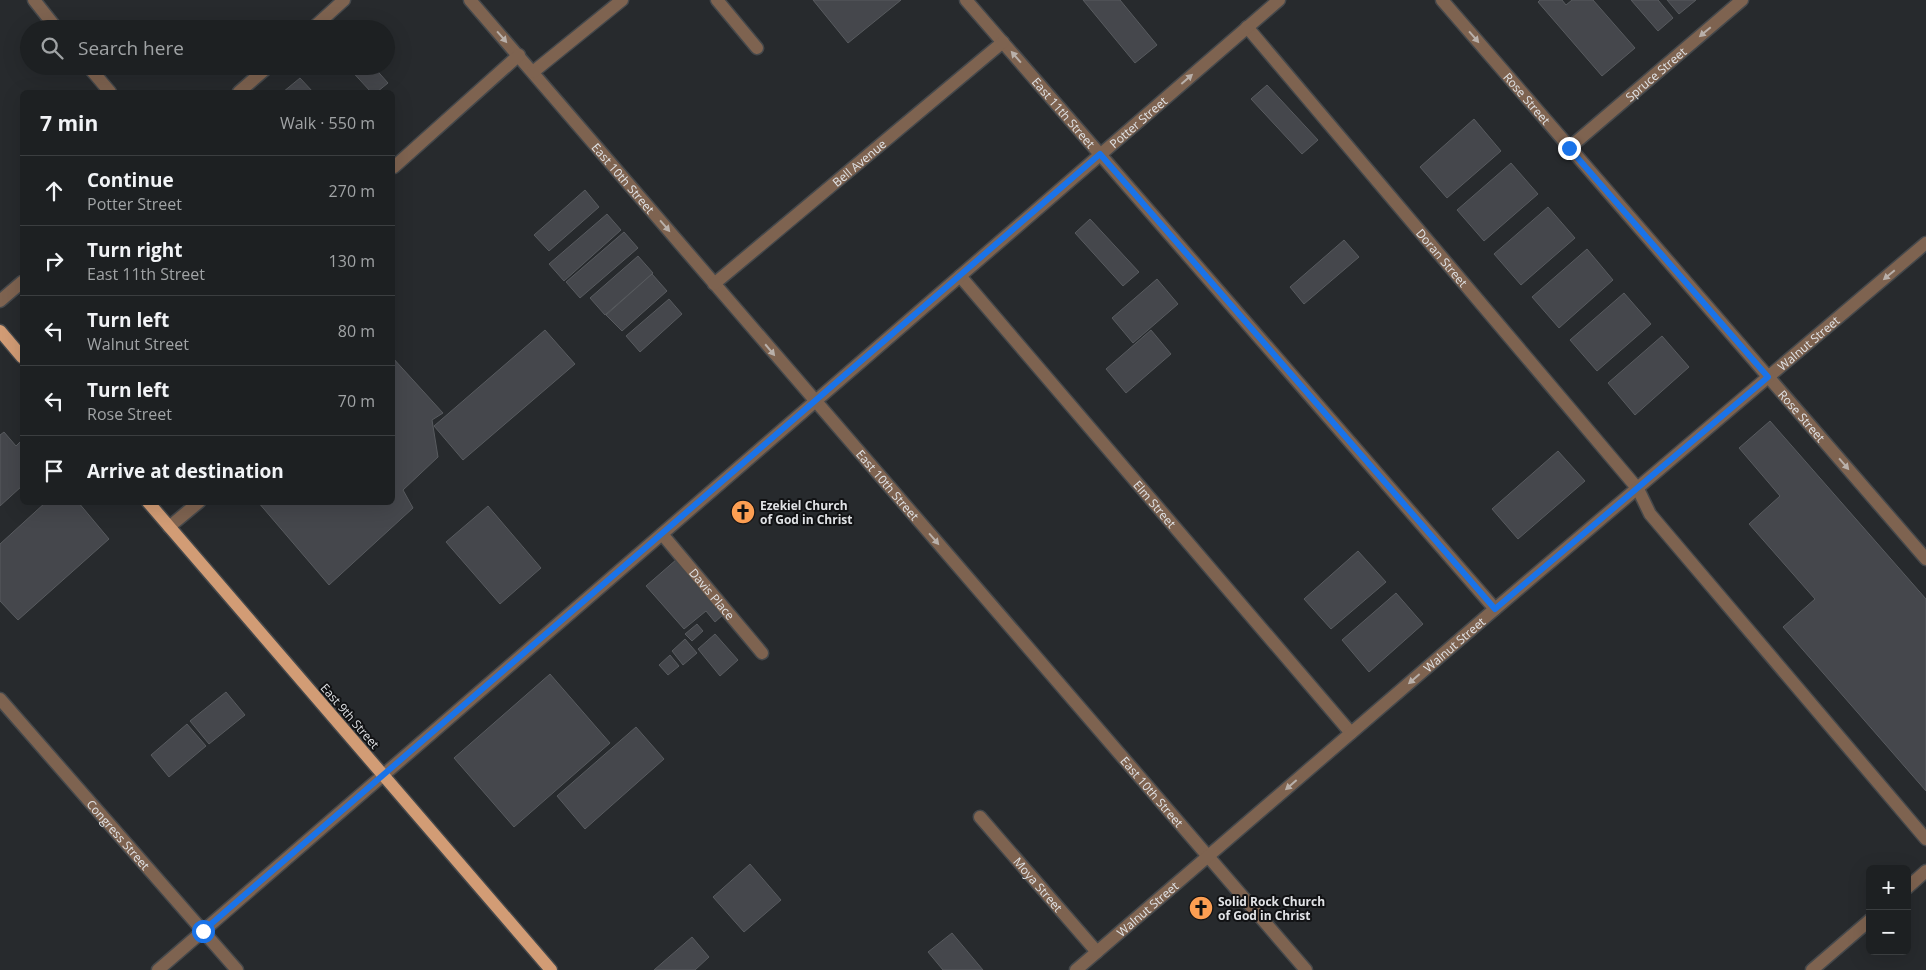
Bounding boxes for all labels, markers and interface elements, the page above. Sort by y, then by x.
search box [20,20,395,75]
one-way arrow [1699,26,1712,37]
one-way arrow [496,30,508,42]
one-way arrow [1468,31,1479,43]
icon: search [38,34,66,62]
text: Search here [78,35,184,61]
street label: Spruce Street [1621,43,1690,105]
one-way arrow [1011,51,1022,63]
street label: Rose Street [1500,69,1554,128]
street label: East 11th Street [1028,73,1099,151]
one-way arrow [1181,74,1193,85]
street label: Potter Street [1105,92,1171,152]
text: 7 min [40,109,98,137]
text: Walk · 550 m [280,112,375,134]
street label: Bell Avenue [828,135,890,190]
route end [1558,137,1581,160]
street label: East 10th Street [588,139,659,217]
text: Continue [87,167,174,193]
icon: ahead [40,177,68,205]
text: 270 m [329,180,375,202]
text: Potter Street [87,193,182,215]
one-way arrow [659,220,671,232]
street label: Doran Street [1412,225,1472,290]
text: Turn right [87,237,182,263]
icon: right [40,247,68,275]
text: 130 m [329,250,375,272]
text: East 11th Street [87,263,205,285]
one-way arrow [1882,269,1895,280]
text: Turn left [87,307,169,333]
street label: Walnut Street [1774,312,1843,374]
icon: left [40,317,68,345]
text: 80 m [338,320,375,342]
text: Walnut Street [87,333,189,355]
one-way arrow [765,343,776,356]
text: Turn left [87,377,169,403]
street label: Rose Street [1775,386,1829,445]
icon: left [40,387,68,415]
text: 70 m [338,390,375,412]
text: Rose Street [87,403,172,425]
street label: East 10th Street [852,446,923,524]
icon: arrive [40,457,68,485]
text: Arrive at destination [87,458,284,484]
one-way arrow [1838,458,1849,471]
street label: Elm Street [1130,477,1180,531]
place label: Ezekiel Church of God in Christ [760,497,853,528]
church icon: Ezekiel Church of God in Christ [730,499,756,525]
one-way arrow [928,533,939,546]
street label: Davis Place [686,564,739,623]
street label: Walnut Street [1420,613,1489,676]
one-way arrow [1408,673,1420,684]
street label: East 9th Street [317,680,383,752]
street label: East 10th Street [1117,752,1188,831]
one-way arrow [1285,779,1297,791]
street label: Congress Street [83,796,154,873]
street label: Moya Street [1010,853,1067,915]
map controls [1866,865,1911,955]
button: + [1866,865,1911,910]
street label: Walnut Street [1113,877,1182,940]
place label: Solid Rock Church of God in Christ [1218,893,1325,924]
church icon: Solid Rock Church of God in Christ [1188,895,1214,921]
button: − [1866,910,1911,955]
route start [192,920,215,943]

